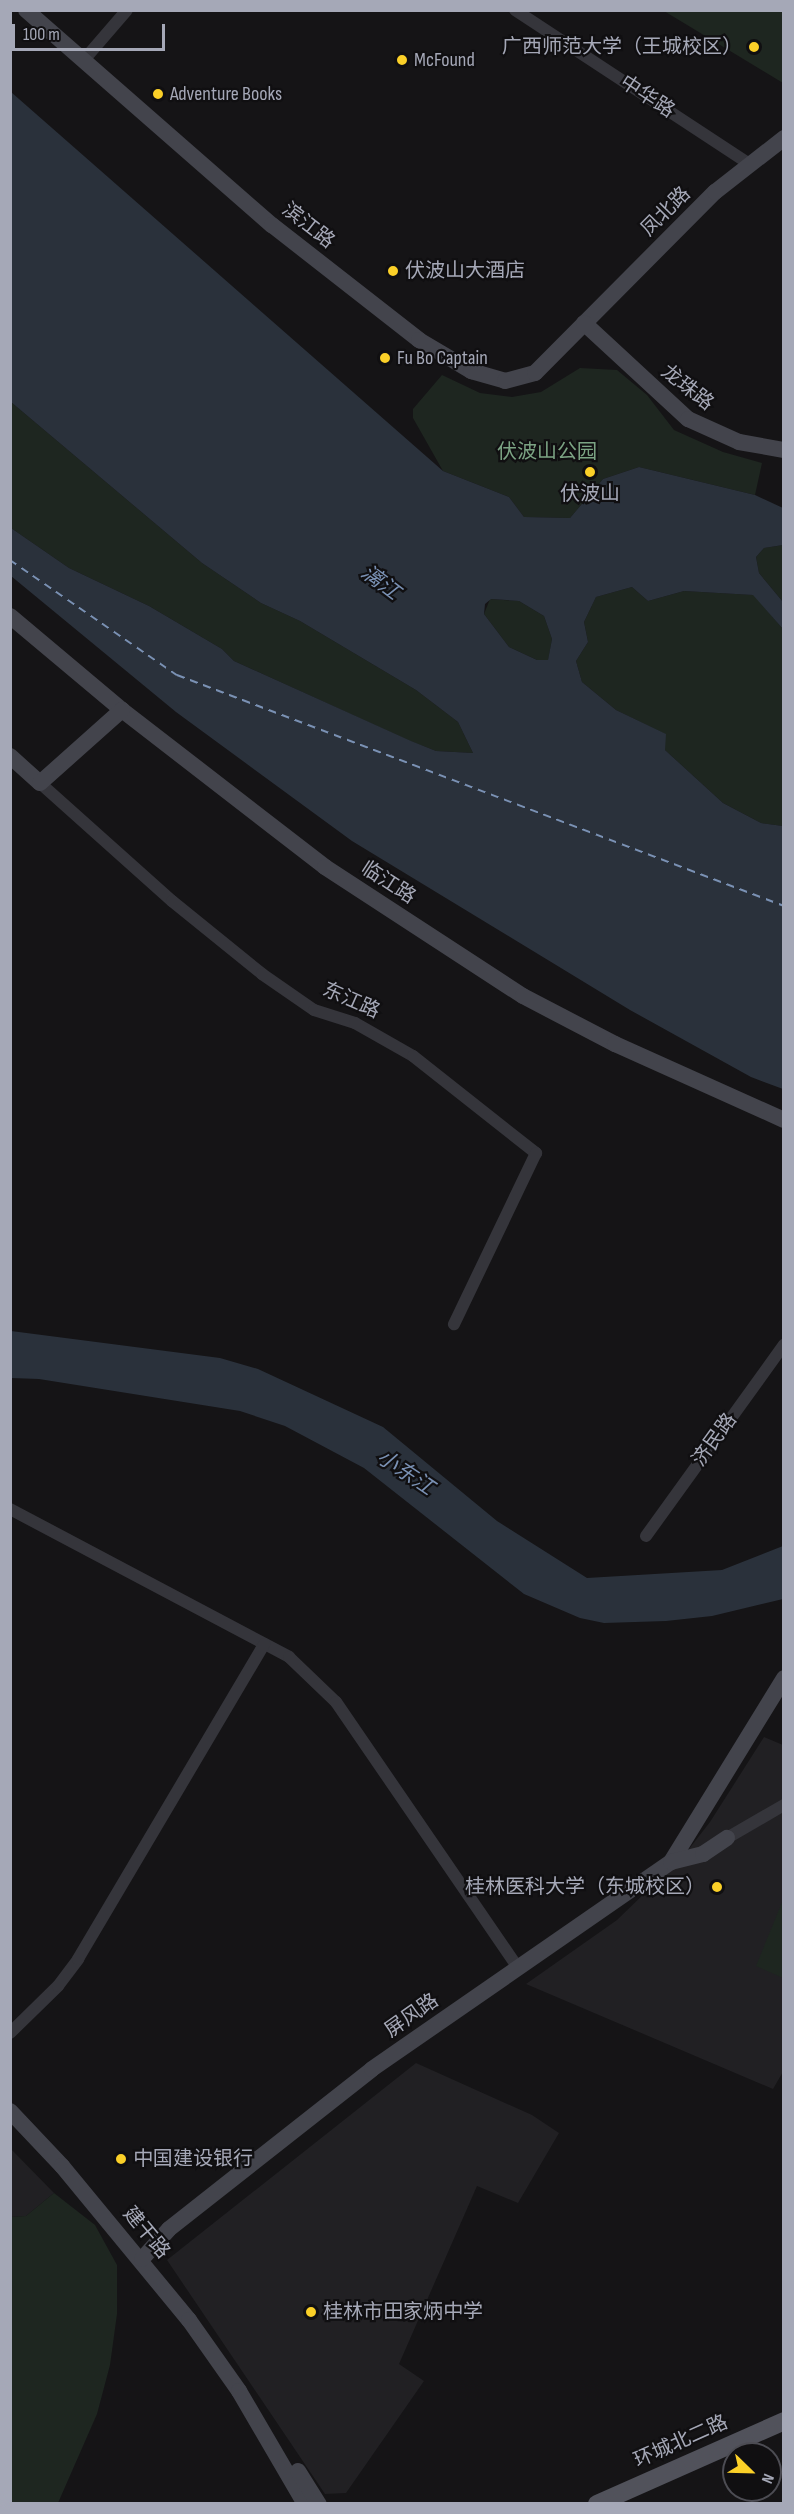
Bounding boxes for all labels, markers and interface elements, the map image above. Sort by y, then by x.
scale bar [15,12,168,50]
text: 100 m [23,24,60,45]
place label: 广西师范大学（王城校区） [502,35,742,59]
marker: 广西师范大学（王城校区） [747,40,761,54]
place label: McFound [414,48,475,72]
marker: McFound [395,53,409,67]
street label: 中华路 [615,71,679,123]
place label: Adventure Books [170,82,282,106]
marker: Adventure Books [151,87,165,101]
street label: 凤北路 [636,182,696,242]
street label: 滨江路 [277,198,339,254]
place label: 伏波山大酒店 [405,259,525,283]
marker: 伏波山大酒店 [386,264,400,278]
place label: Fu Bo Captain [397,346,488,370]
marker: Fu Bo Captain [378,351,392,365]
street label: 龙珠路 [656,360,718,416]
park label: 伏波山公园 [497,440,597,464]
marker: 伏波山 [583,465,597,479]
place label: 伏波山 [560,482,620,506]
water label: 漓江 [356,560,404,606]
street label: 临江路 [356,857,420,909]
street label: 东江路 [319,978,383,1024]
street label: 济民路 [688,1409,742,1471]
water label: 小东江 [372,1445,438,1501]
place label: 桂林医科大学（东城校区） [465,1875,705,1899]
marker: 桂林医科大学（东城校区） [710,1880,724,1894]
street label: 屏风路 [381,1989,443,2043]
place label: 中国建设银行 [133,2147,253,2171]
marker: 中国建设银行 [114,2152,128,2166]
street label: 建干路 [118,2202,174,2264]
place label: 桂林市田家炳中学 [323,2300,483,2324]
marker: 桂林市田家炳中学 [304,2305,318,2319]
street label: 环城北二路 [630,2411,732,2473]
north arrow [722,2442,782,2502]
text: N [757,2471,778,2486]

